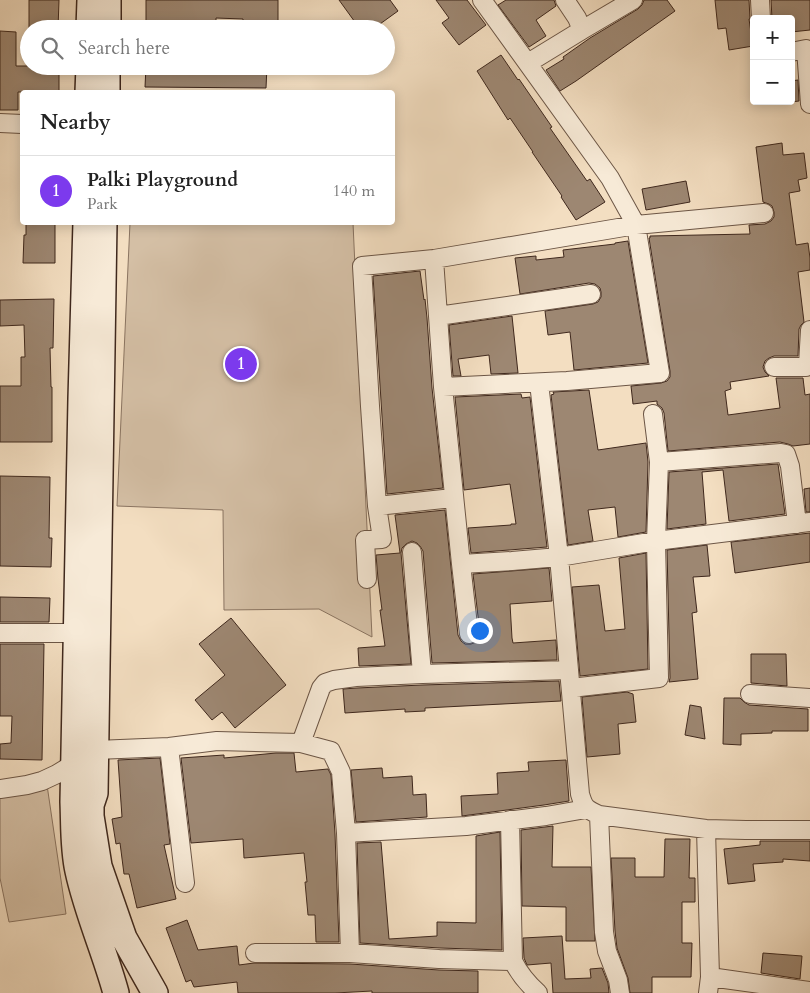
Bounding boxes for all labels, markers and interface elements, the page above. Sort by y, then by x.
map controls [750,15,795,105]
button: + [750,15,795,60]
search box [20,20,395,75]
icon: search [38,34,66,62]
text: Search here [78,35,170,61]
button: − [750,60,795,105]
text: Nearby [40,108,111,137]
text: Palki Playground [87,167,238,193]
text: 1 [52,180,60,202]
text: 140 m [333,180,375,202]
text: Park [87,193,118,215]
pin: 1 [225,345,257,383]
your location [467,618,493,644]

